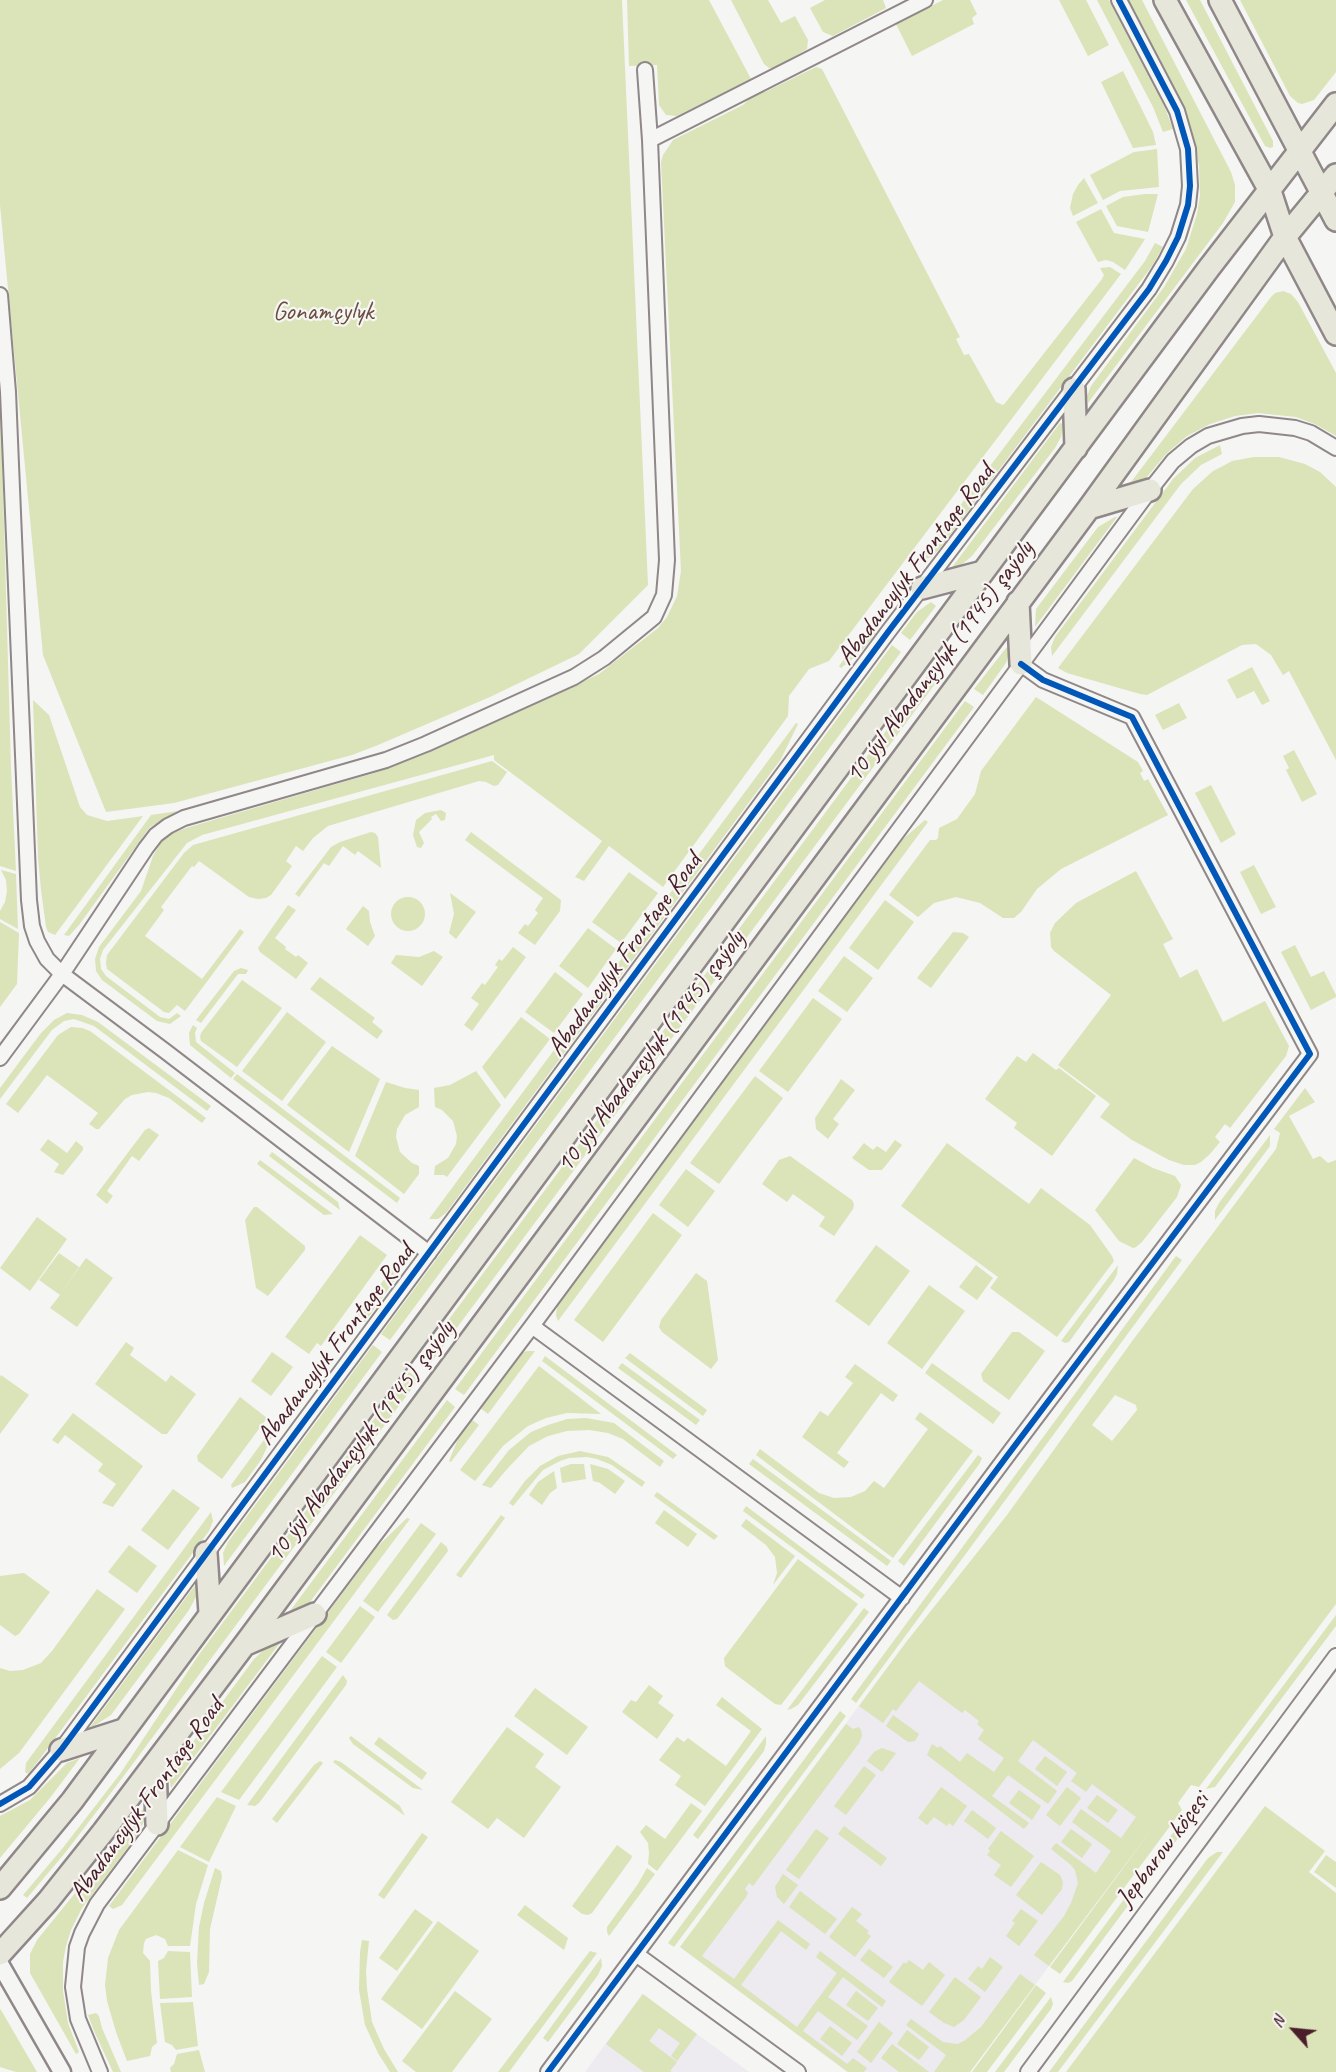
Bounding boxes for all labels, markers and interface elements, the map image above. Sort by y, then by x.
park label: Gonamçylyk [273,296,373,328]
street label: Abadancylyk Frontage Road [830,458,1002,672]
street label: 10 ýyl Abadançylyk (1945) şaýoly [839,535,1041,789]
street label: Abadancylyk Frontage Road [541,847,709,1063]
street label: 10 ýyl Abadançylyk (1945) şaýoly [550,925,752,1179]
street label: Abadancylyk Frontage Road [250,1238,422,1452]
street label: 10 ýyl Abadançylyk (1945) şaýoly [260,1315,462,1569]
street label: Abadancylyk Frontage Road [63,1692,231,1908]
street label: Jepbarow köçesi [1110,1786,1216,1914]
north arrow [1264,2000,1324,2060]
text: N [1267,2013,1289,2031]

